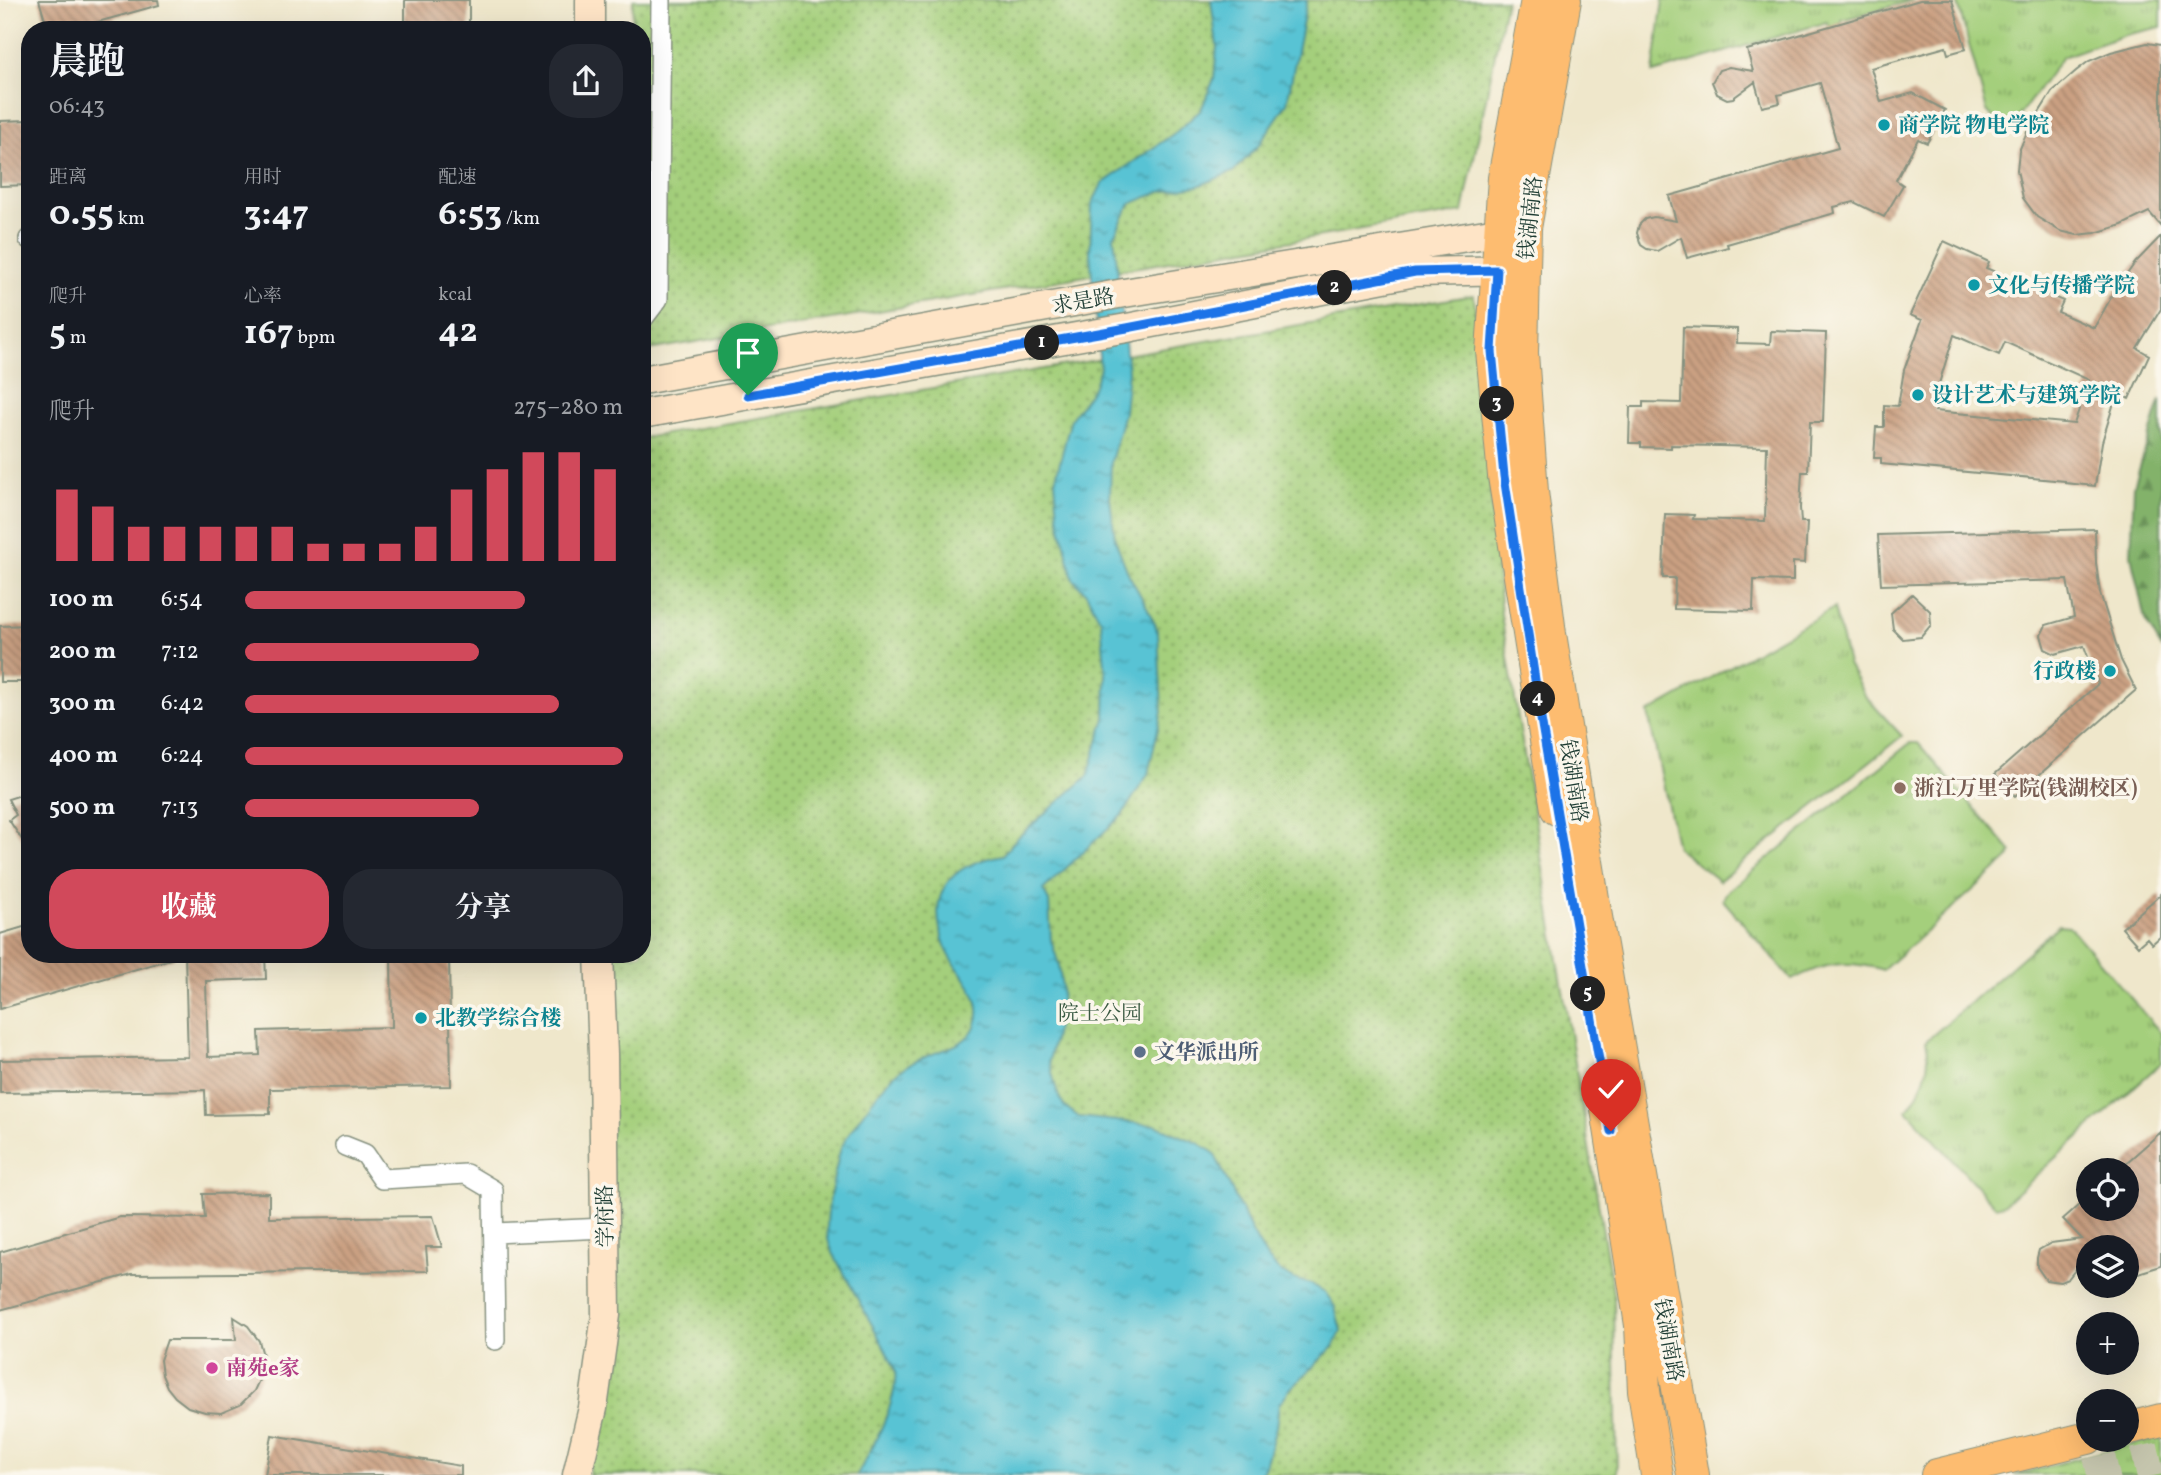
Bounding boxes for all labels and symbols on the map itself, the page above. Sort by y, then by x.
place label: 商学院 物电学院 [1898,112,2049,141]
marker: 商学院 物电学院 [1876,117,1892,133]
street label: 钱湖南路 [1513,175,1550,261]
pin: 2 [1318,270,1352,306]
place label: 文化与传播学院 [1988,272,2135,301]
marker: 文化与传播学院 [1966,277,1982,293]
street label: 求是路 [1050,283,1117,322]
pin [718,323,778,395]
pin: 1 [1024,326,1060,360]
place label: 设计艺术与建筑学院 [1932,382,2121,411]
pin: 3 [1480,386,1514,422]
marker: 设计艺术与建筑学院 [1910,387,1926,403]
place label: 行政楼 [2033,658,2096,687]
marker: 行政楼 [2102,663,2118,679]
pin: 4 [1520,682,1556,716]
street label: 钱湖南路 [1552,737,1593,825]
place label: 浙江万里学院(钱湖校区) [1914,775,2138,804]
marker: 浙江万里学院(钱湖校区) [1892,780,1908,796]
pin: 5 [1570,976,1606,1012]
park label: 院士公园 [1058,1000,1142,1029]
place label: 北教学综合楼 [435,1005,561,1034]
marker: 北教学综合楼 [413,1010,429,1026]
place label: 文华派出所 [1154,1039,1259,1068]
marker: 文华派出所 [1132,1044,1148,1060]
pin [1581,1059,1641,1131]
street label: 学府路 [591,1184,622,1248]
street label: 钱湖南路 [1646,1296,1689,1384]
place label: 南苑e家 [226,1355,300,1384]
marker: 南苑e家 [204,1360,220,1376]

